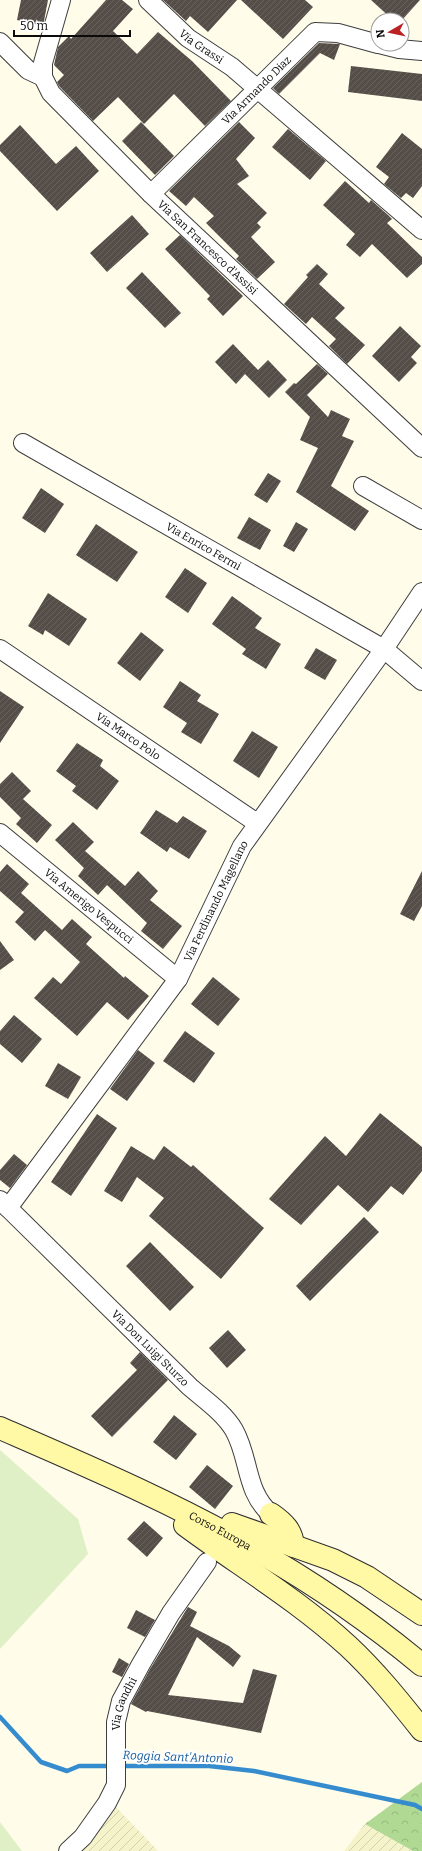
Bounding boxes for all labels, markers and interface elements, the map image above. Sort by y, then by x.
scale bar [14,12,130,38]
north arrow [370,12,410,52]
text: 50 m [20,19,49,33]
street label: Via Grassi [176,27,226,67]
text: N [373,28,388,39]
street label: Via Armando Diaz [219,54,294,127]
street label: Via San Francesco d'Assisi [155,198,261,298]
street label: Via Enrico Fermi [164,520,244,573]
street label: Via Marco Polo [93,710,163,763]
street label: Via Ferdinando Magellano [181,838,251,964]
street label: Via Amerigo Vespucci [42,866,136,947]
street label: Via Don Luigi Sturzo [109,1308,191,1389]
street label: Corso Europa [187,1509,253,1553]
street label: Via Gandhi [110,1674,140,1730]
water label: Roggia Sant'Antonio [122,1748,234,1766]

